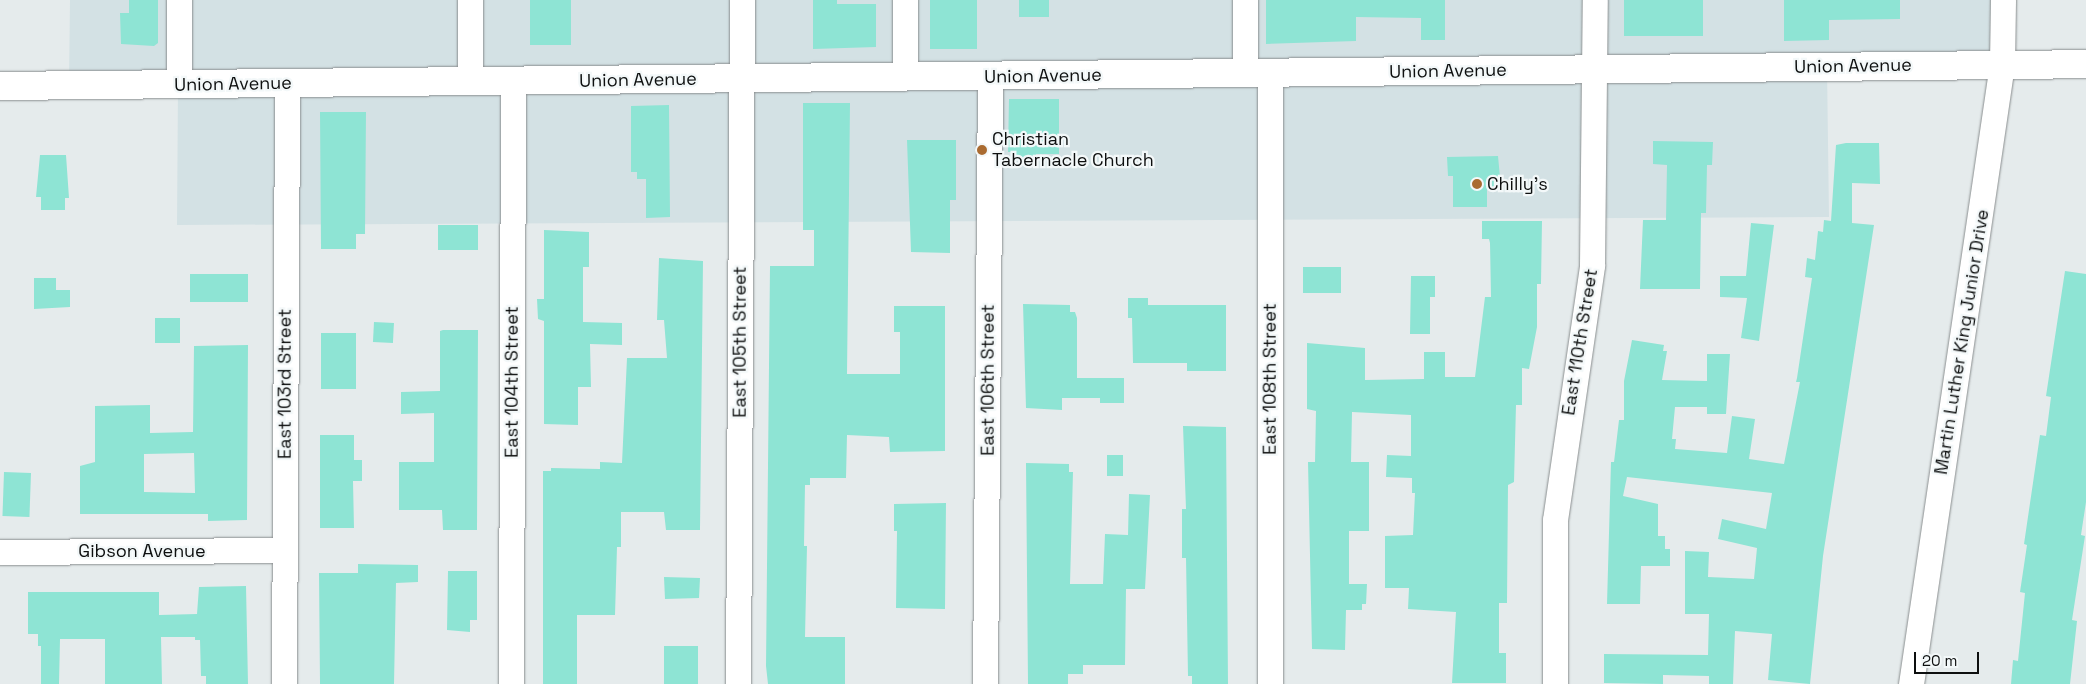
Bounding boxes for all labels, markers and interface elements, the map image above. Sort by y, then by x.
street label: Union Avenue [1794,54,1912,78]
street label: Union Avenue [1389,59,1507,83]
street label: Union Avenue [984,64,1102,88]
street label: Union Avenue [579,68,697,92]
street label: Union Avenue [174,72,292,96]
place label: Christian Tabernacle Church [992,129,1154,172]
marker: Christian Tabernacle Church [976,144,988,156]
place label: Chilly's [1487,173,1548,195]
marker: Chilly's [1471,178,1483,190]
street label: Martin Luther King Junior Drive [1930,208,1994,476]
street label: East 105th Street [729,266,751,418]
street label: East 110th Street [1558,267,1602,417]
street label: East 108th Street [1259,303,1281,455]
street label: East 106th Street [977,304,999,456]
street label: East 104th Street [501,306,523,458]
street label: East 103rd Street [274,309,296,459]
street label: Gibson Avenue [78,540,206,562]
scale bar [1916,642,1981,674]
text: 20 m [1922,651,1957,670]

